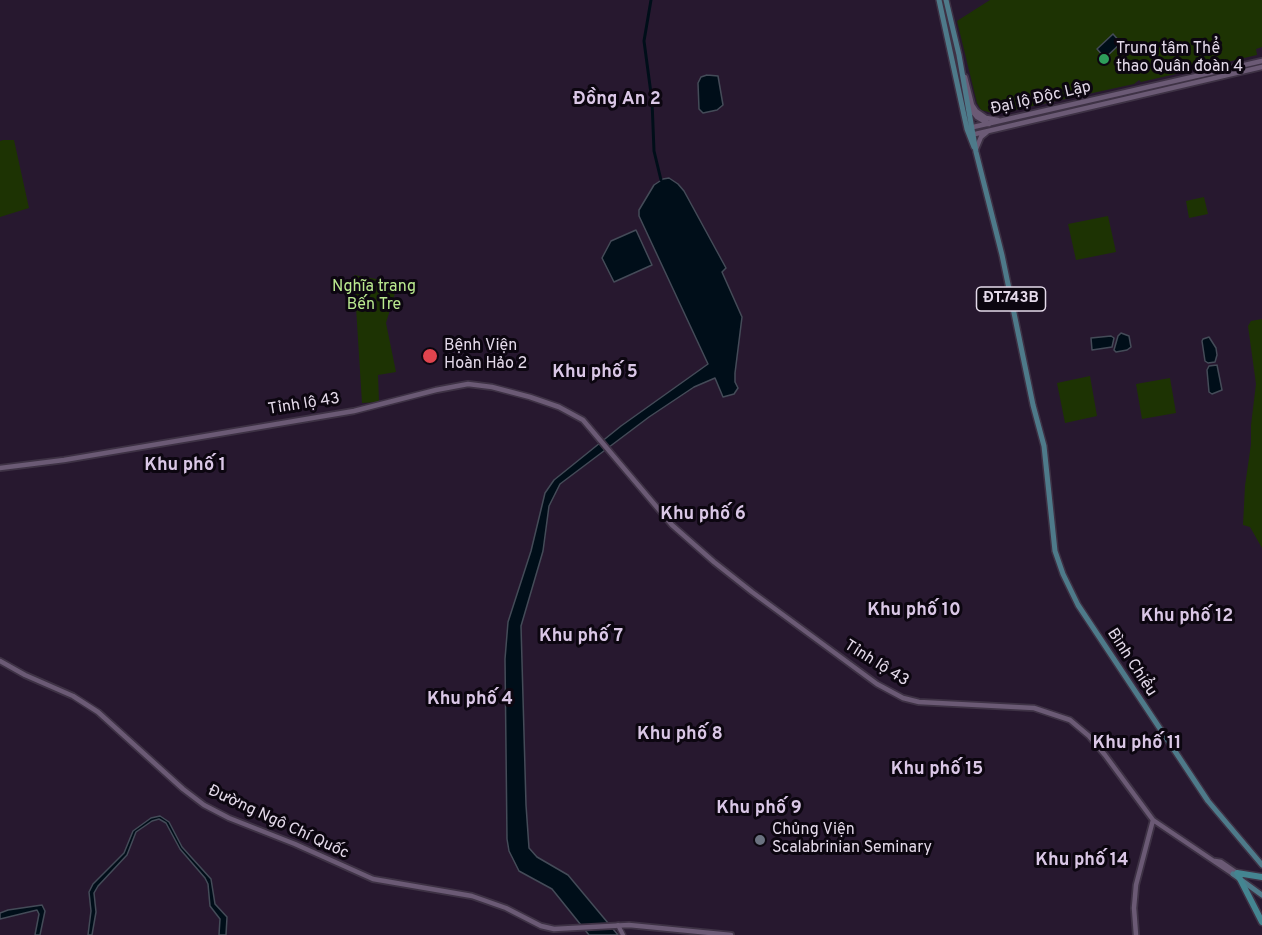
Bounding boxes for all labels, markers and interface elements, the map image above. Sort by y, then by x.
place label: Trung tâm Thể thao Quân đoàn 4 [1116,40,1243,78]
marker: Trung tâm Thể thao Quân đoàn 4 [1097,52,1111,66]
street label: Đại lộ Độc Lập [989,78,1093,120]
district label: Đồng An 2 [573,89,661,111]
park label: Nghĩa trang Bến Tre [332,278,416,316]
road number: ĐT.743B [976,287,1046,311]
place label: Bệnh Viện Hoàn Hảo 2 [444,337,527,375]
marker: Bệnh Viện Hoàn Hảo 2 [421,347,439,365]
district label: Khu phố 5 [552,362,638,384]
street label: Tỉnh lộ 43 [267,390,341,420]
district label: Khu phố 1 [144,455,226,477]
district label: Khu phố 6 [660,504,746,526]
district label: Khu phố 10 [867,600,961,622]
district label: Khu phố 12 [1141,606,1233,628]
street label: Bình Chiểu [1102,625,1160,701]
district label: Khu phố 7 [539,626,623,648]
street label: Tỉnh lộ 43 [840,637,912,691]
district label: Khu phố 4 [427,689,513,711]
district label: Khu phố 8 [637,724,723,746]
district label: Khu phố 11 [1093,733,1181,755]
district label: Khu phố 15 [891,759,983,781]
street label: Đường Ngô Chí Quốc [205,782,351,864]
district label: Khu phố 9 [716,798,802,820]
place label: Chủng Viện Scalabrinian Seminary [772,821,932,859]
marker: Chủng Viện Scalabrinian Seminary [753,833,767,847]
district label: Khu phố 14 [1035,850,1129,872]

